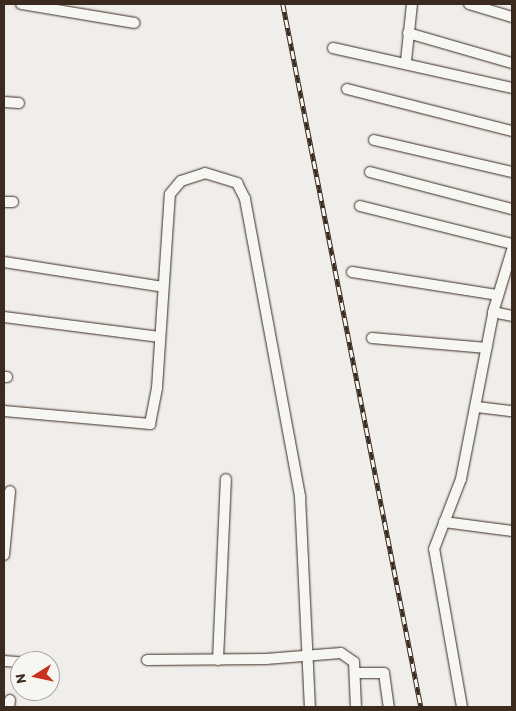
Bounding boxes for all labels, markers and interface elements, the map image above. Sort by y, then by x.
north arrow [10,651,60,701]
text: N [12,672,30,685]

